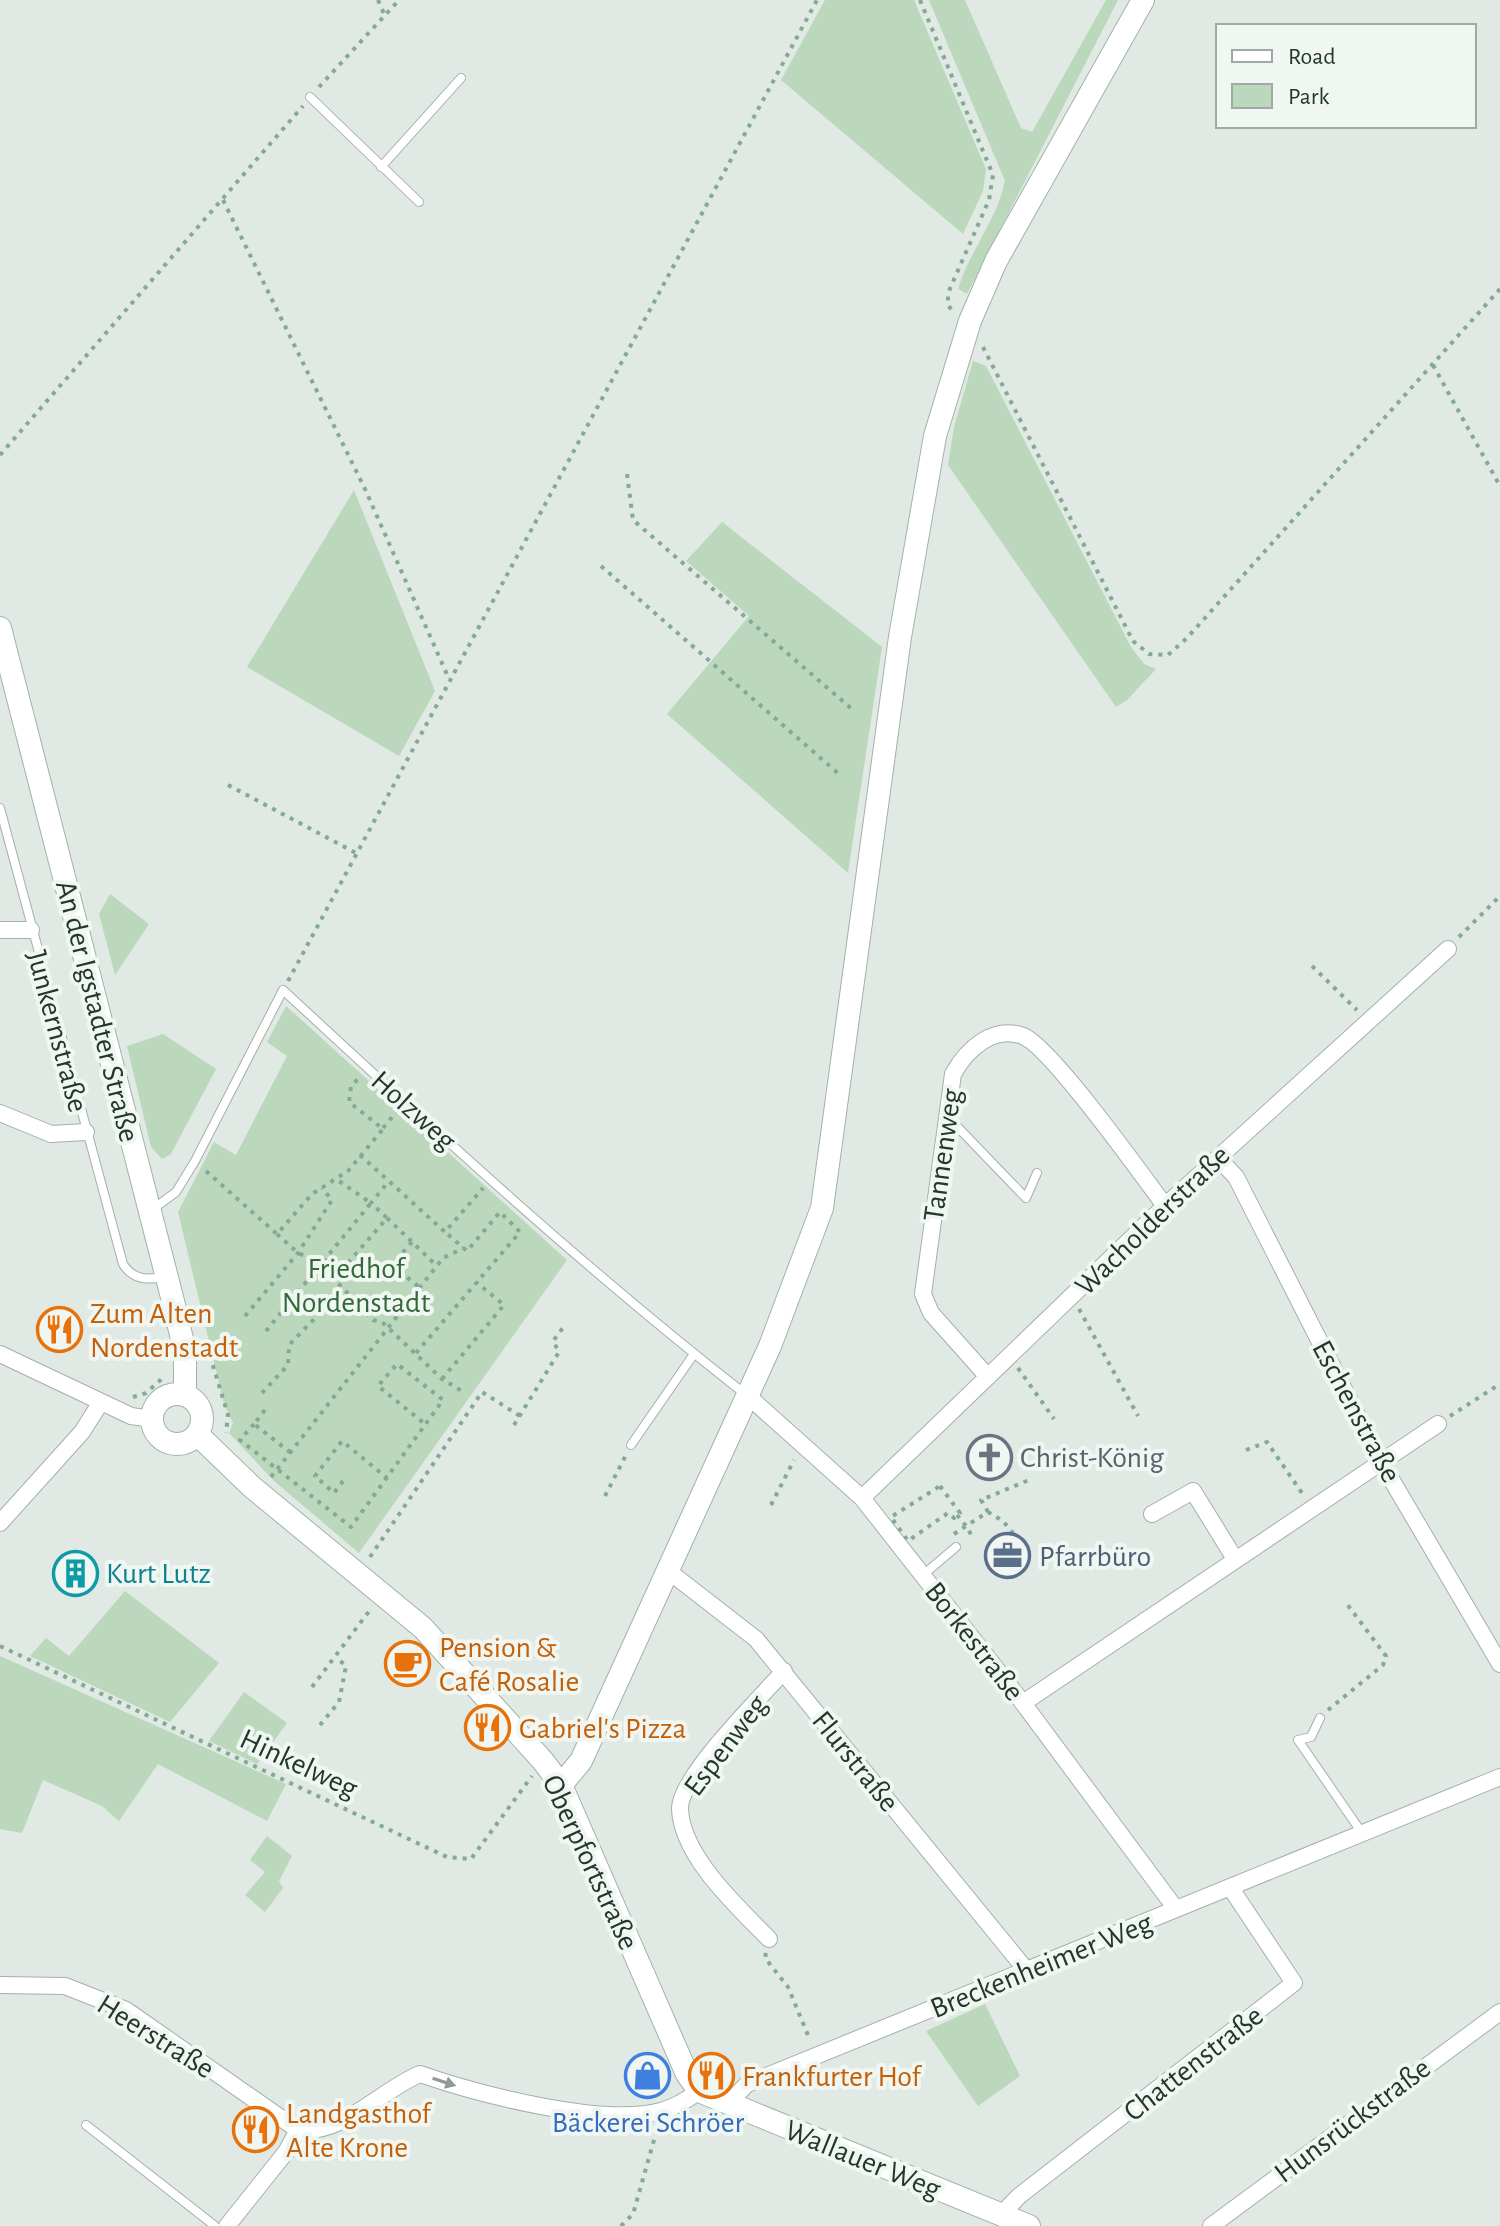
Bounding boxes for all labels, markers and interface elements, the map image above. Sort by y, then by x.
legend [1216,24,1476,128]
text: Road [1288,45,1336,69]
text: Park [1288,85,1329,109]
street label: An der Igstadter Straße [50,877,144,1145]
street label: Junkernstraße [21,947,93,1115]
street label: Holzweg [365,1065,462,1156]
street label: Tannenweg [919,1087,967,1223]
street label: Wacholderstraße [1070,1140,1236,1302]
park label: Friedhof Nordenstadt [282,1254,431,1318]
place label: Zum Alten Nordenstadt [90,1299,239,1363]
restaurant icon: Zum Alten Nordenstadt [35,1306,83,1354]
street label: Eschenstraße [1306,1335,1406,1488]
church icon: Christ-König [965,1433,1013,1481]
place label: Christ-König [1020,1443,1164,1473]
office icon: Pfarrbüro [984,1532,1032,1580]
place label: Pfarrbüro [1039,1542,1151,1572]
building icon: Kurt Lutz [51,1549,99,1597]
place label: Kurt Lutz [106,1559,211,1589]
street label: Borkestraße [919,1577,1030,1707]
place label: Pension & Café Rosalie [439,1633,579,1697]
cafe icon: Pension & Café Rosalie [384,1640,432,1688]
street label: Espenweg [678,1689,773,1802]
restaurant icon: Gabriel's Pizza [464,1704,512,1752]
street label: Flurstraße [806,1706,904,1817]
place label: Gabriel's Pizza [519,1714,686,1744]
street label: Hinkelweg [235,1724,362,1804]
street label: Oberpfortstraße [537,1770,644,1955]
street label: Breckenheimer Weg [926,1908,1157,2024]
street label: Heerstraße [92,1989,219,2084]
street label: Chattenstraße [1118,2000,1269,2127]
shop icon: Bäckerei Schröer [624,2052,672,2100]
restaurant icon: Frankfurter Hof [687,2052,735,2100]
street label: Hunsrückstraße [1269,2053,1436,2189]
place label: Frankfurter Hof [742,2062,922,2092]
one-way arrow [432,2077,456,2089]
place label: Landgasthof Alte Krone [286,2099,433,2163]
restaurant icon: Landgasthof Alte Krone [231,2106,279,2154]
place label: Bäckerei Schröer [552,2108,745,2138]
street label: Wallauer Weg [780,2115,945,2205]

